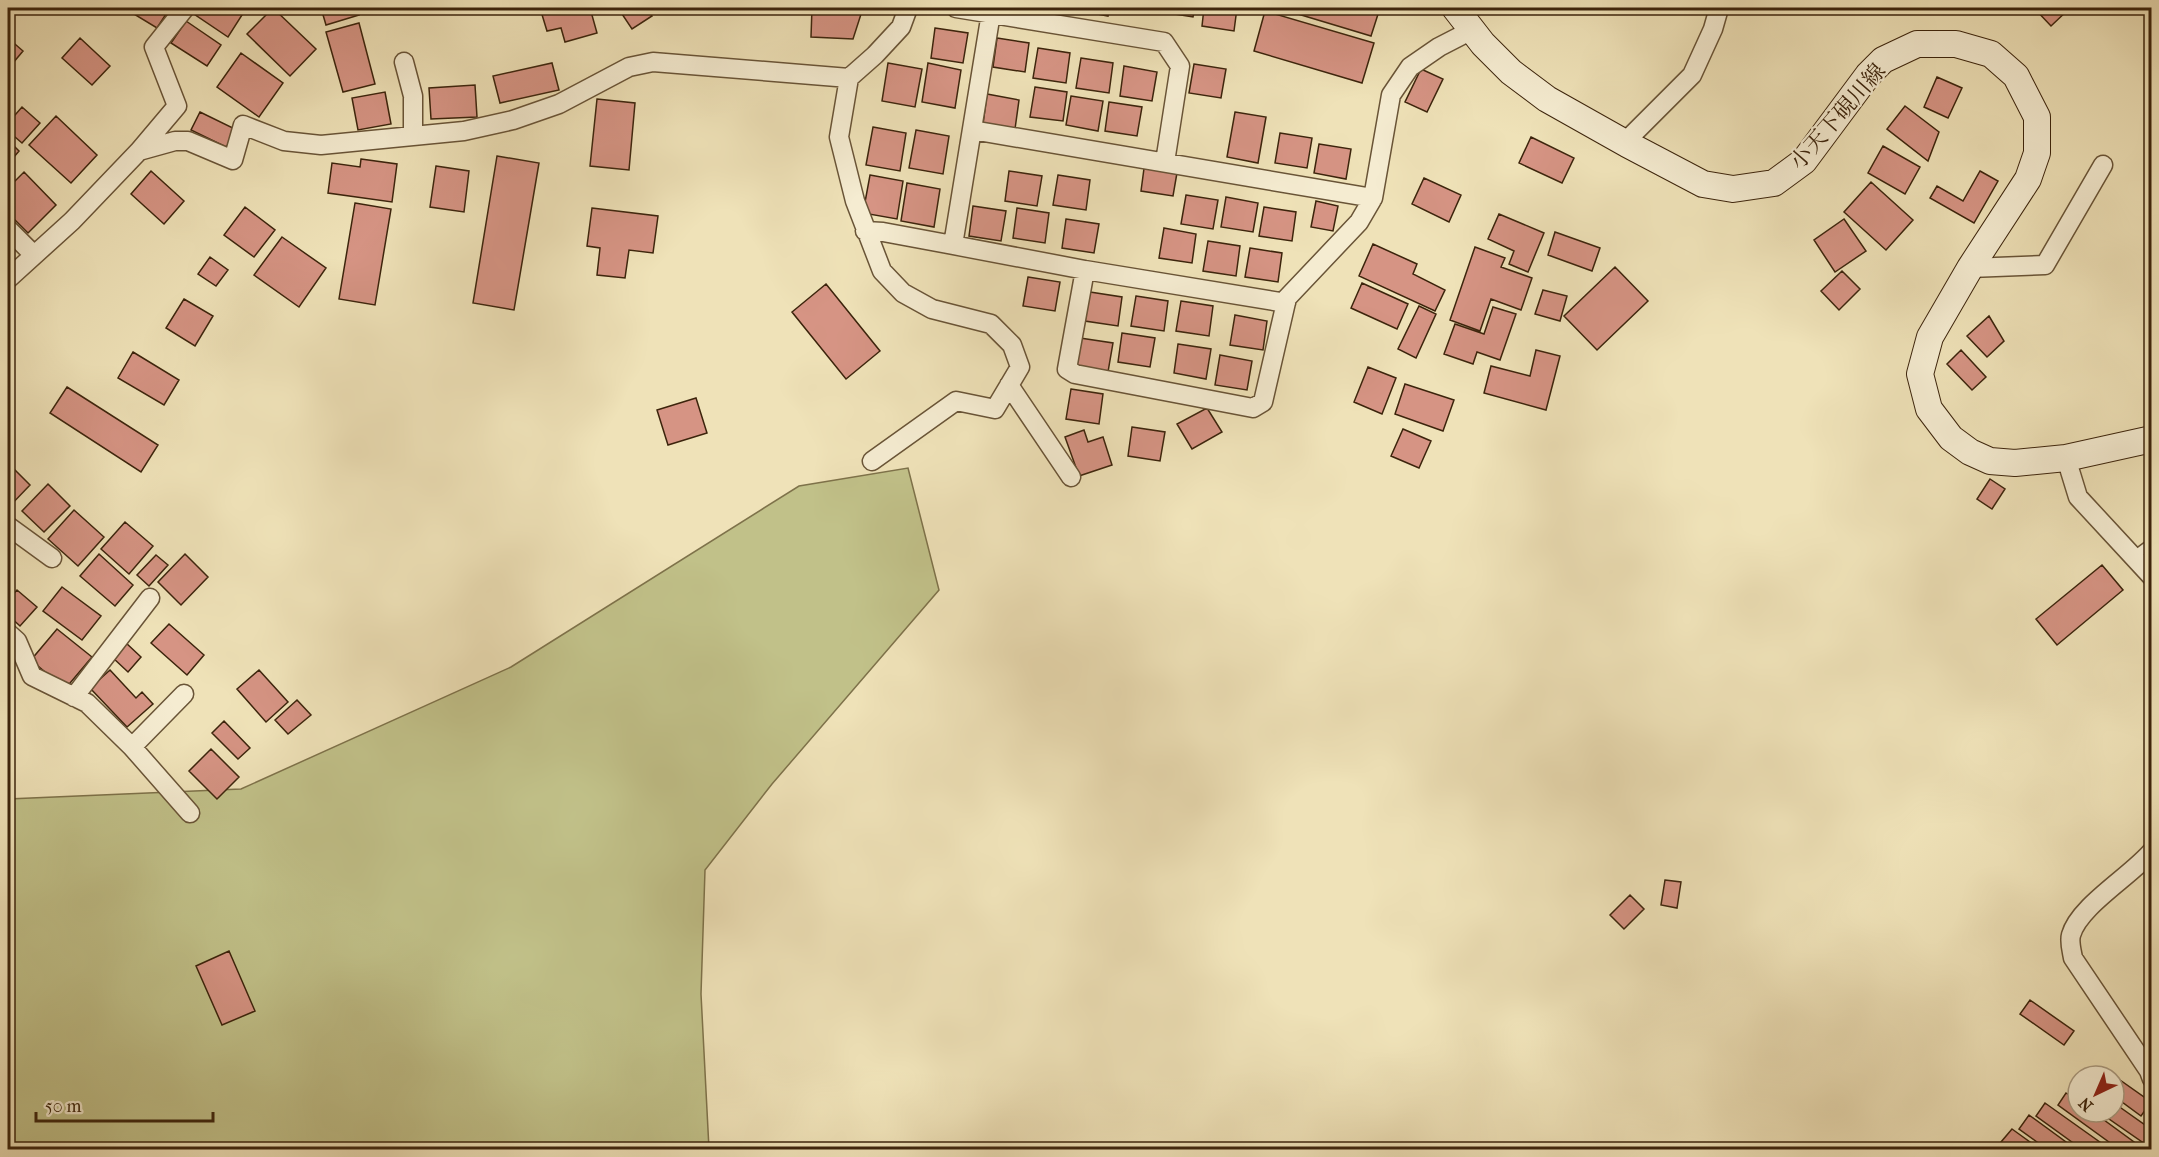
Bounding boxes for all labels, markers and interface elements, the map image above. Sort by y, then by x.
street label: 小天下硯川線 [1785,58,1891,175]
north arrow [2066,1064,2126,1124]
scale bar [36,1085,213,1123]
text: N [2074,1093,2097,1115]
text: 50 m [45,1096,82,1117]

